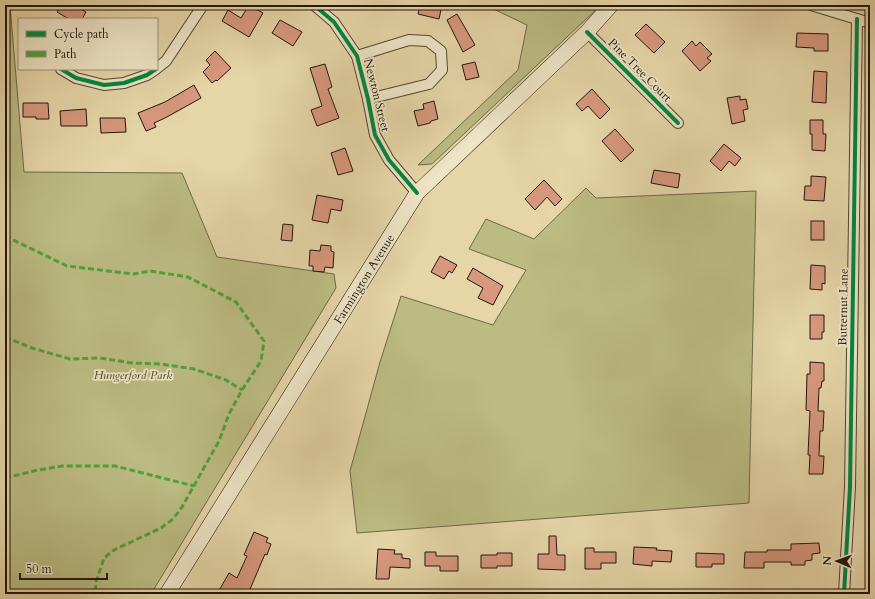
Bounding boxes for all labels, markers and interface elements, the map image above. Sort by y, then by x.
legend [18,18,158,70]
text: Cycle path [54,26,109,42]
street label: Pine Tree Court [605,35,675,105]
text: Path [54,46,77,62]
street label: Newton Street [360,57,394,133]
street label: Farmington Avenue [330,231,398,327]
street label: Butternut Lane [834,268,852,346]
park label: Hungerford Park [94,367,172,383]
north arrow [817,541,857,581]
scale bar [20,555,107,581]
text: N [820,555,835,566]
text: 50 m [26,561,53,577]

